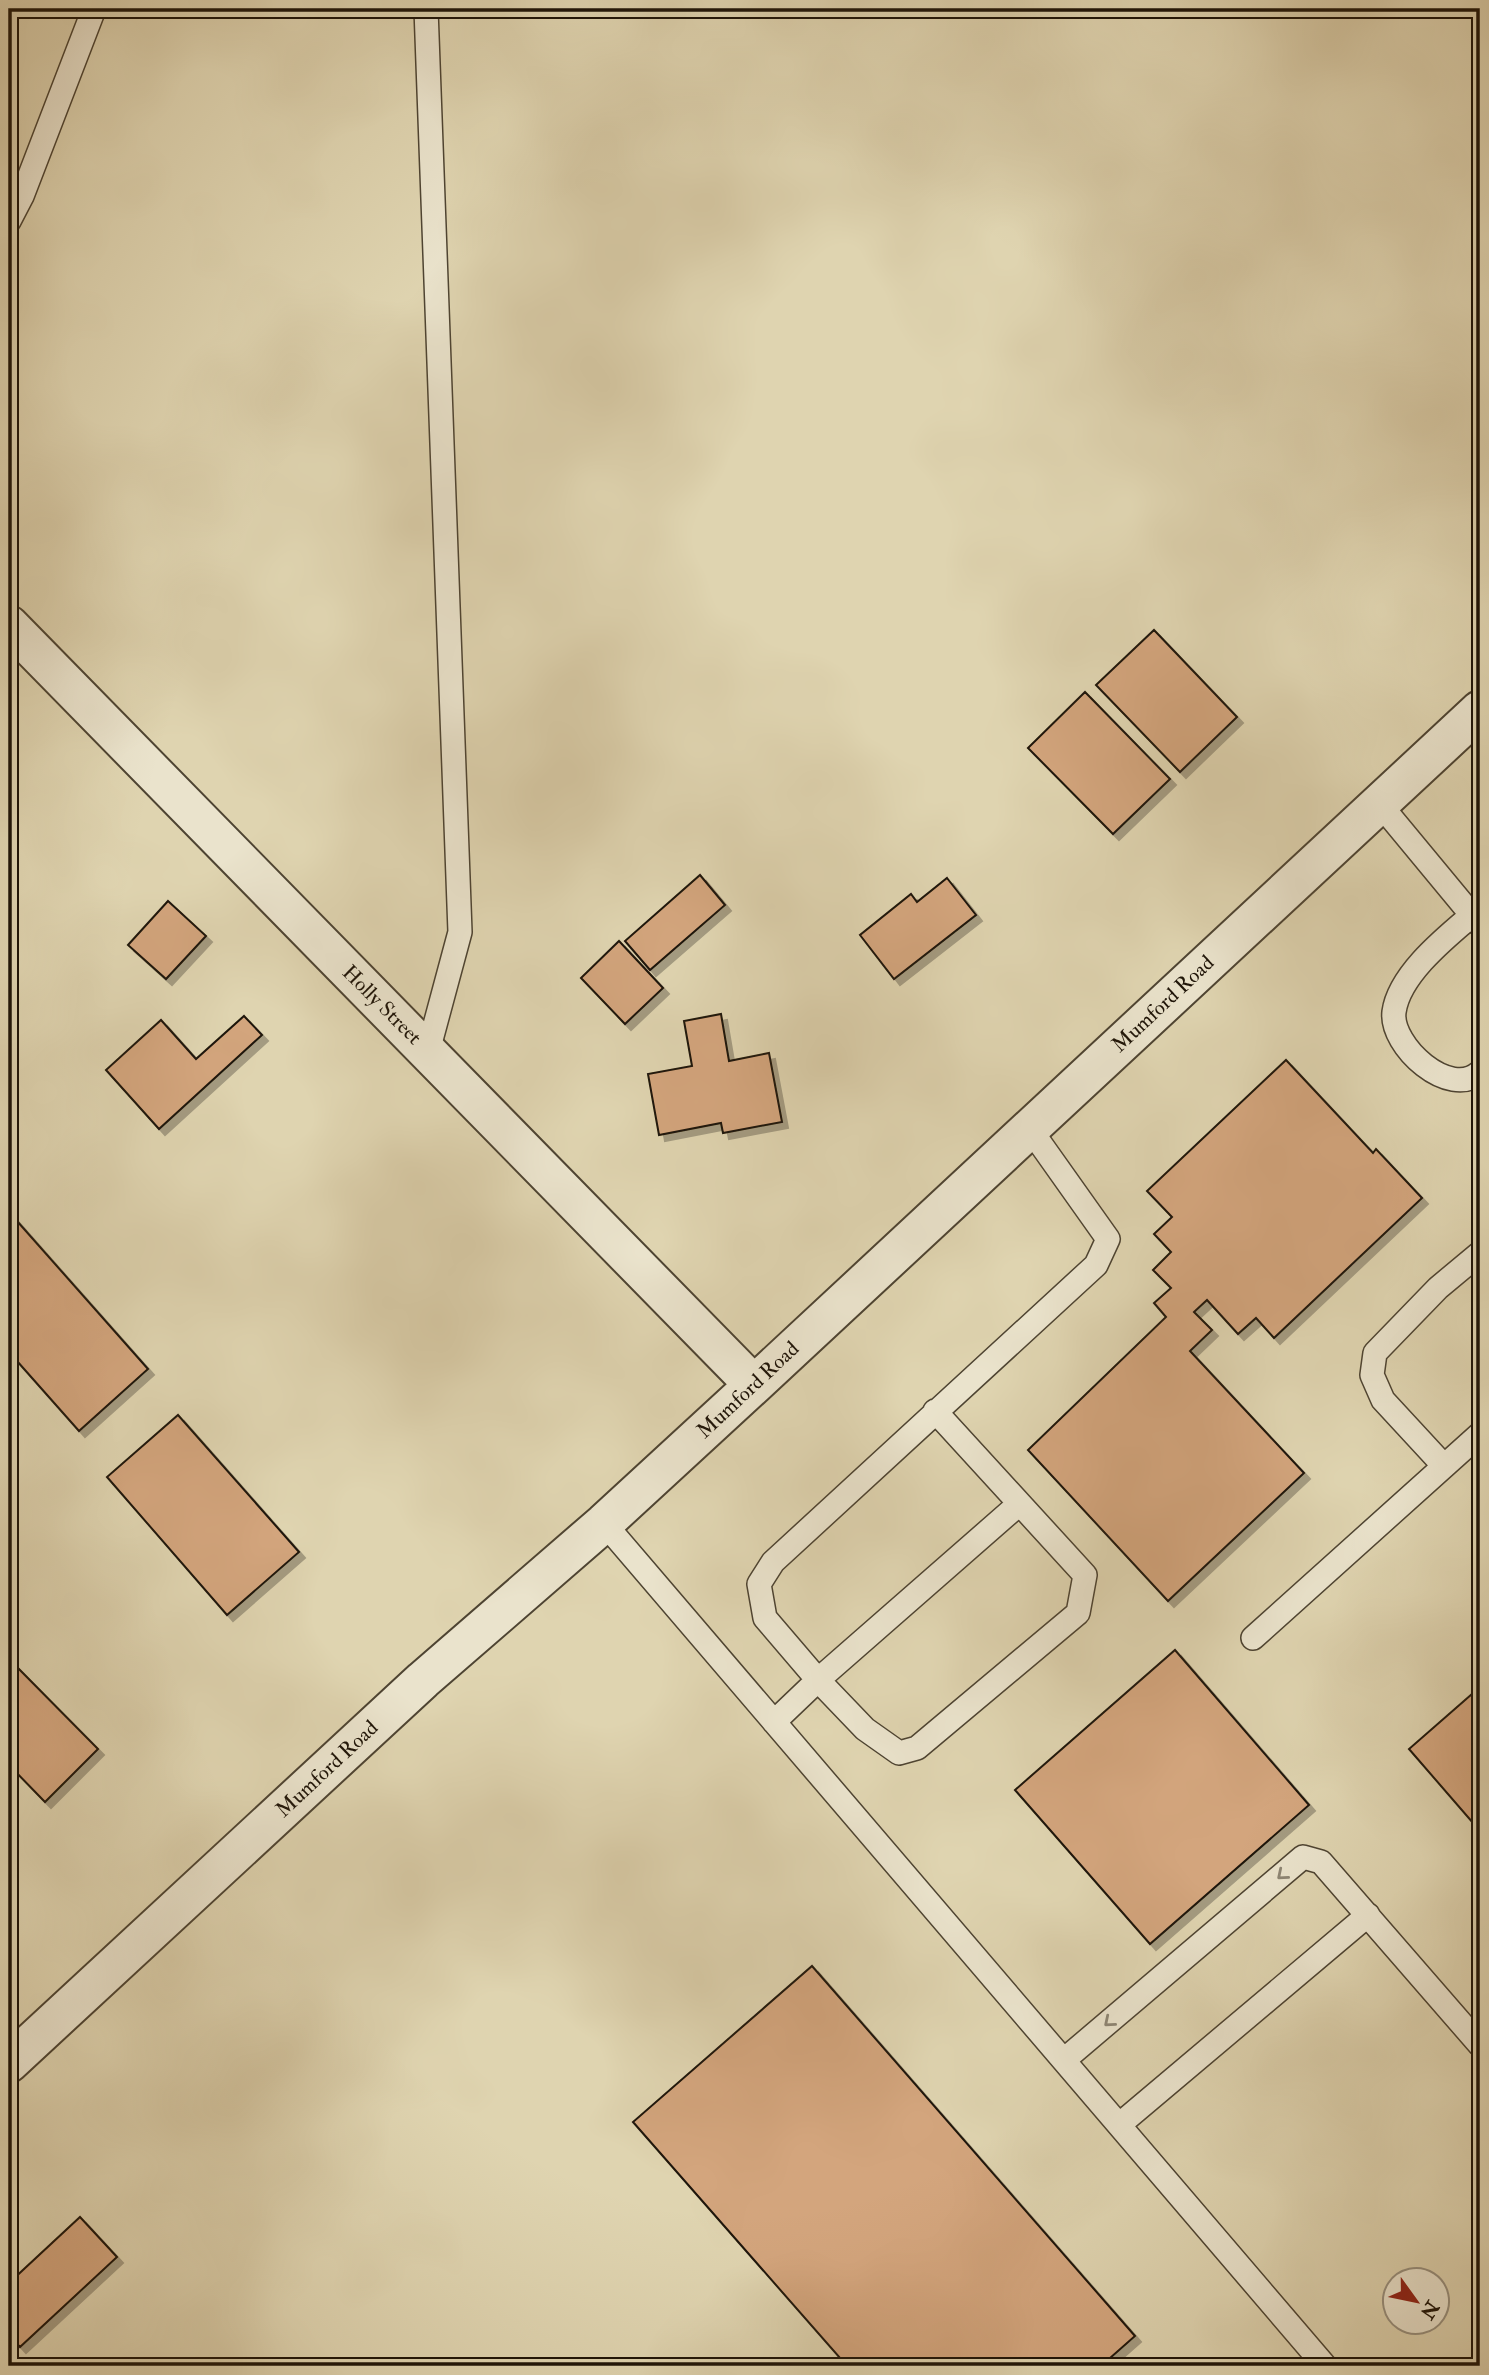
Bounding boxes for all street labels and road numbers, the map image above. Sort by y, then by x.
street label: Mumford Road [1106,949,1220,1058]
street label: Holly Street [336,959,428,1051]
street label: Mumford Road [691,1335,805,1444]
street label: Mumford Road [270,1714,384,1823]

